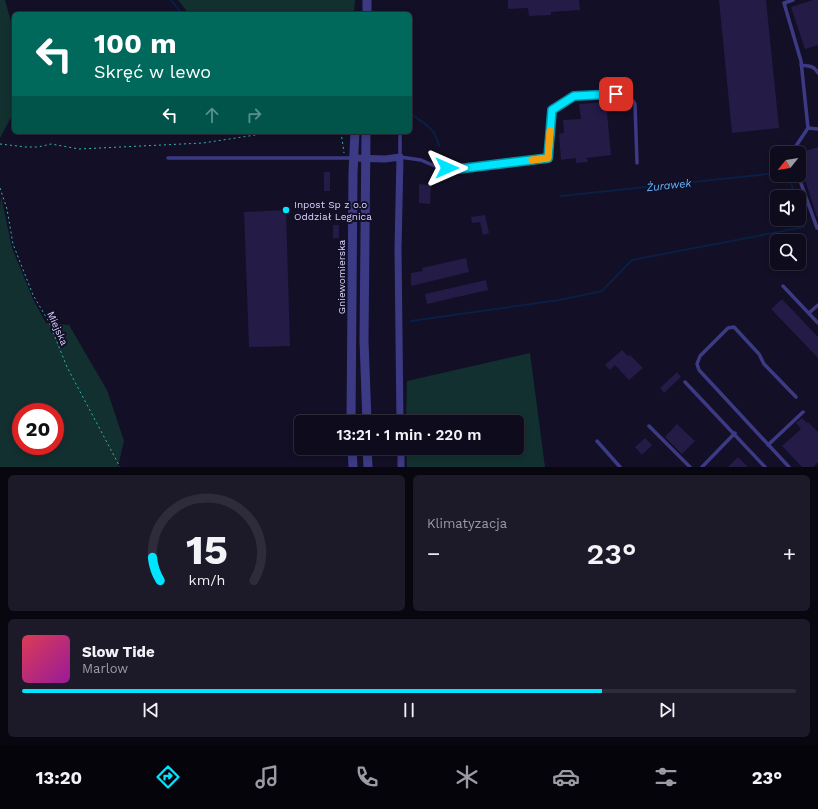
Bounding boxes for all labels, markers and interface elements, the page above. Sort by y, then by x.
text: 100 m [94,27,177,60]
icon: left [28,28,80,80]
text: Skręć w lewo [94,61,211,82]
pin [599,77,633,111]
icon: arrive [605,83,627,105]
icon: left [159,104,181,126]
icon: ahead [201,104,223,126]
icon: right [243,104,265,126]
north arrow [770,146,806,182]
map controls [770,146,806,270]
position arrow [426,147,468,189]
water label: Żurawek [645,176,693,194]
button: sound [770,190,806,226]
place label: Inpost Sp z o.o Oddział Legnica [294,199,372,222]
marker: Inpost Sp z o.o Oddział Legnica [281,205,291,215]
button: search [770,234,806,270]
street label: Gniewomierska [336,240,347,314]
street label: Miejska [45,309,70,347]
speed limit sign: 20 [12,403,64,455]
text: 13:21 · 1 min · 220 m [336,426,482,444]
text: Klimatyzacja [427,516,507,531]
text: 15 [185,525,228,574]
text: 23° [587,536,636,571]
text: − [427,541,440,566]
text: + [783,541,796,566]
text: km/h [188,572,225,588]
text: Slow Tide [82,643,155,661]
text: Marlow [82,661,128,676]
icon: previous [140,699,162,721]
icon: pause [398,699,420,721]
icon: next [656,699,678,721]
icon: directions [154,763,182,791]
icon: music [253,763,281,791]
icon: phone [353,763,381,791]
icon: climate [453,763,481,791]
icon: car [552,763,580,791]
icon: filters [652,763,680,791]
text: 13:20 [36,767,82,788]
text: 23° [752,767,782,788]

